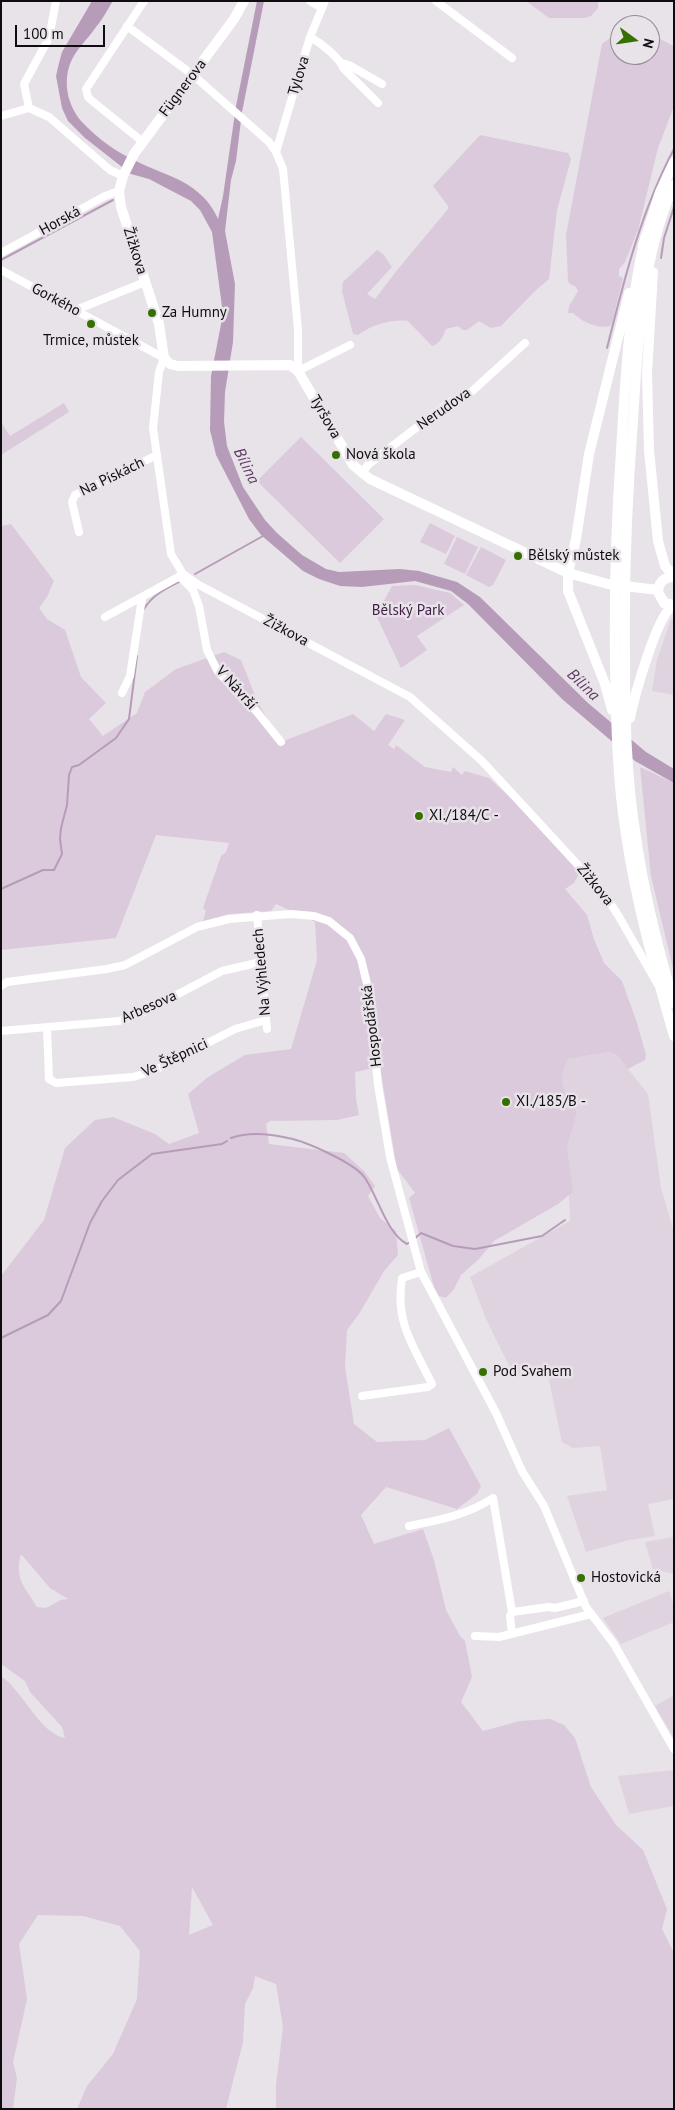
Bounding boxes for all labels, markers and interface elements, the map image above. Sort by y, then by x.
scale bar [18,15,108,47]
north arrow [610,15,660,65]
text: 100 m [23,24,64,43]
text: N [639,37,658,50]
street label: Tylova [285,54,313,98]
street label: Fügnerova [156,56,210,120]
street label: Horská [36,202,84,240]
street label: Žižkova [119,225,151,277]
street label: Gorkého [28,280,84,320]
place label: Za Humny [162,304,227,322]
marker: Za Humny [146,307,158,319]
marker: Trmice, můstek [85,318,97,330]
place label: Trmice, můstek [43,332,139,350]
street label: Nerudova [414,384,474,434]
street label: Tyršova [305,392,345,442]
water label: Bílina [229,445,263,487]
place label: Nová škola [346,446,416,464]
marker: Nová škola [330,449,342,461]
street label: Na Pískách [77,454,147,500]
place label: Bělský můstek [528,547,619,565]
marker: Bělský můstek [512,550,524,562]
park label: Bělský Park [372,602,444,620]
street label: Žižkova [260,612,312,650]
street label: V Návrší [212,662,260,714]
water label: Bílina [563,665,603,705]
place label: XI./184/C - [429,807,499,825]
marker: XI./184/C - [413,810,425,822]
street label: Žižkova [573,861,617,909]
street label: Na Výhledech [249,928,275,1016]
street label: Hospodářská [358,984,386,1068]
street label: Arbesova [119,987,179,1027]
street label: Ve Štěpnici [139,1035,211,1081]
place label: XI./185/B - [516,1093,586,1111]
marker: XI./185/B - [500,1096,512,1108]
place label: Pod Svahem [493,1363,572,1381]
marker: Pod Svahem [477,1366,489,1378]
place label: Hostovická [591,1569,661,1587]
marker: Hostovická [575,1572,587,1584]

